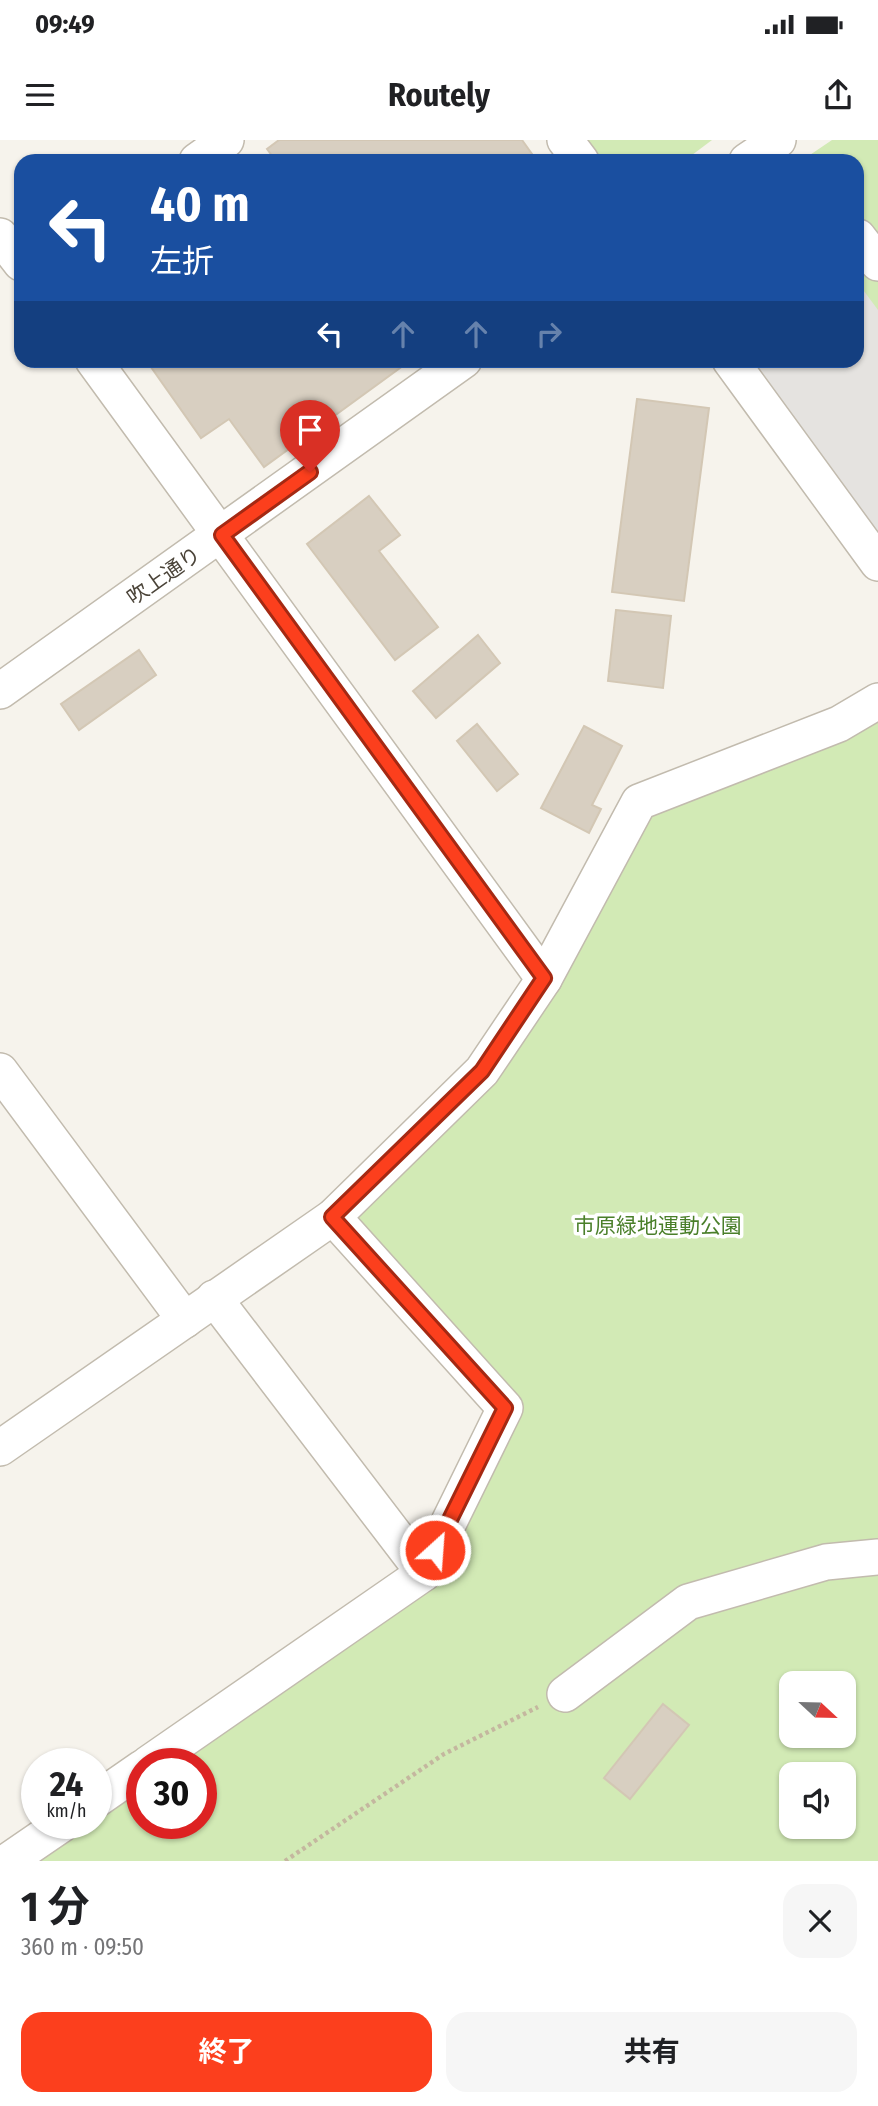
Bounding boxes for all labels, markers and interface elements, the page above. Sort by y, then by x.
text: 09:49 [35,9,95,40]
icon: menu [21,76,59,114]
text: Routely [388,76,490,114]
icon: share [819,76,857,114]
text: 40 m [150,175,250,234]
icon: left [35,182,126,273]
text: 左折 [150,242,214,280]
icon: left [311,315,349,353]
icon: ahead [384,315,422,353]
icon: ahead [457,315,495,353]
icon: right [530,315,568,353]
pin [280,400,340,472]
icon: arrive [291,411,329,449]
street label: 吹上通り [122,541,206,611]
park label: 市原緑地運動公園 [574,1213,742,1239]
position arrow [398,1513,472,1587]
north arrow [779,1671,856,1748]
map controls [779,1671,856,1839]
speed limit sign: 30 [126,1748,217,1839]
button: sound [779,1762,856,1839]
text: 24 [50,1763,83,1805]
text: km/h [46,1800,87,1822]
text: 1 分 [21,1882,90,1932]
button: close [783,1884,857,1958]
text: 360 m · 09:50 [21,1933,144,1961]
button: 終了 [21,2012,432,2092]
button: 共有 [446,2012,857,2092]

